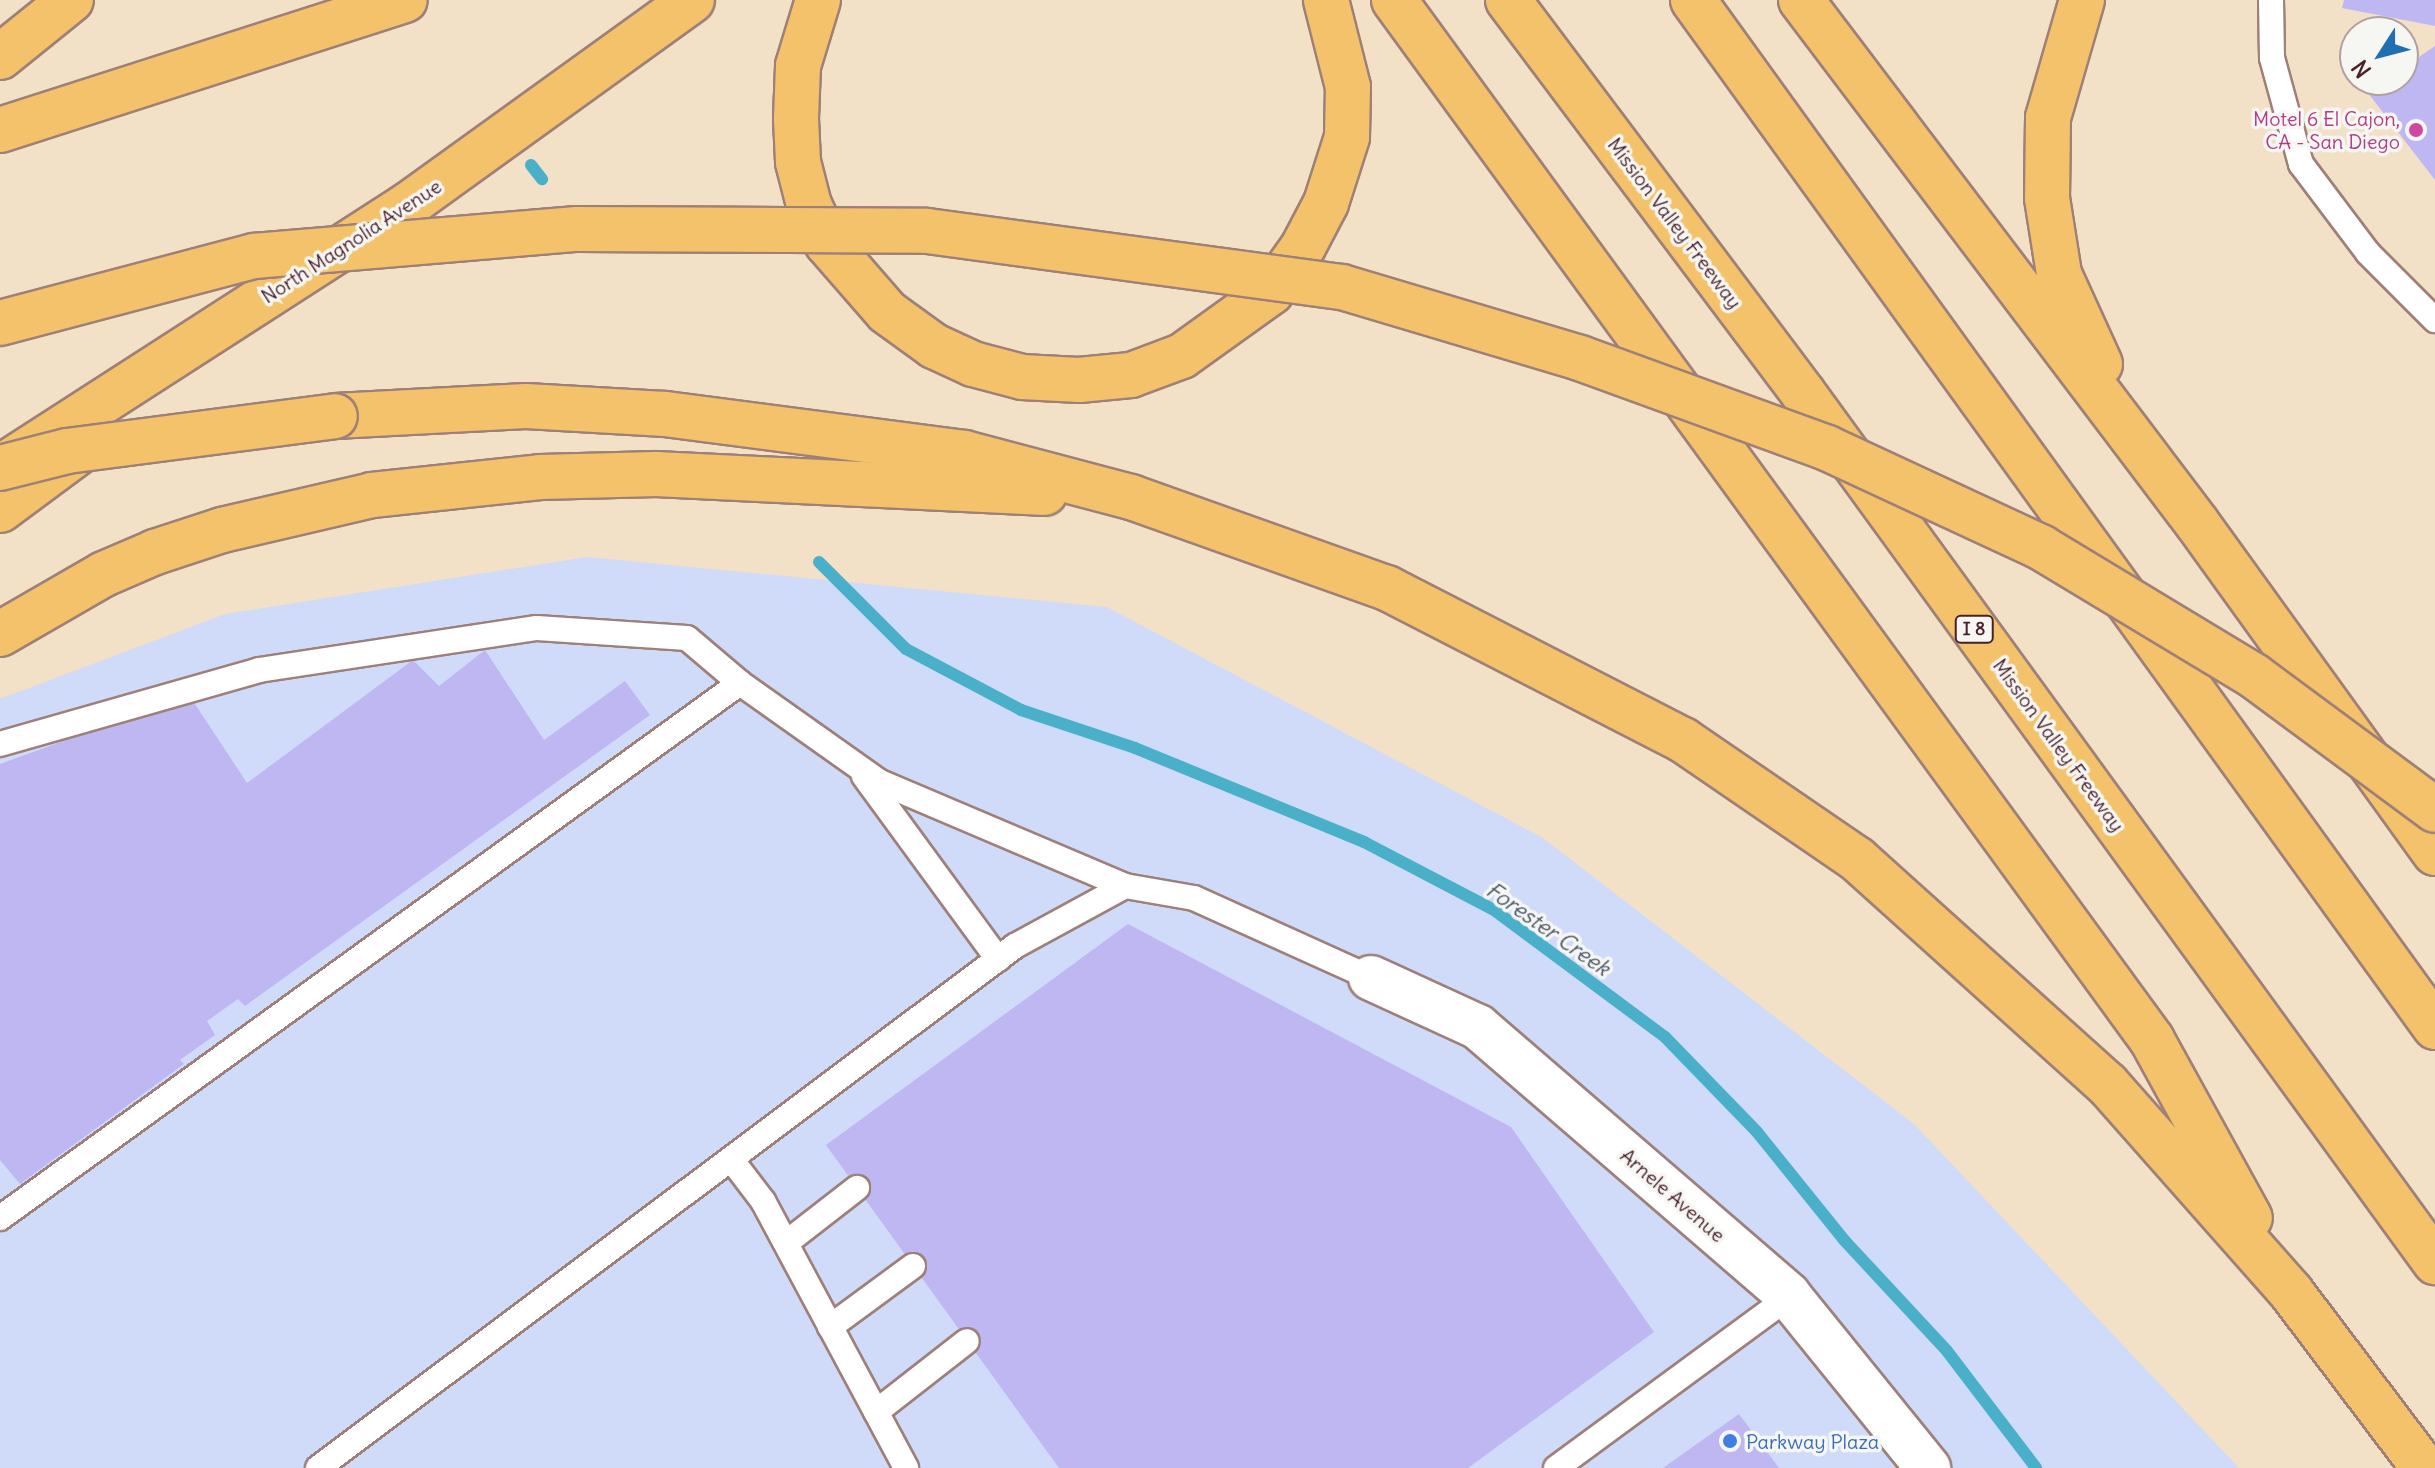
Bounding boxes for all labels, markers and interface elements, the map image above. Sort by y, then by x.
north arrow [2339,16,2419,96]
text: N [2345,55,2377,83]
place label: Motel 6 El Cajon, CA - San Diego [2253,106,2400,153]
marker: Motel 6 El Cajon, CA - San Diego [2407,121,2425,139]
street label: Mission Valley Freeway [1603,133,1747,313]
street label: North Magnolia Avenue [257,174,445,308]
road number: I 8 [1954,615,1994,643]
street label: Mission Valley Freeway [1988,654,2130,836]
water label: Forester Creek [1481,877,1615,981]
street label: Arnele Avenue [1616,1143,1730,1247]
place label: Parkway Plaza [1746,1429,1879,1453]
marker: Parkway Plaza [1721,1432,1739,1450]

